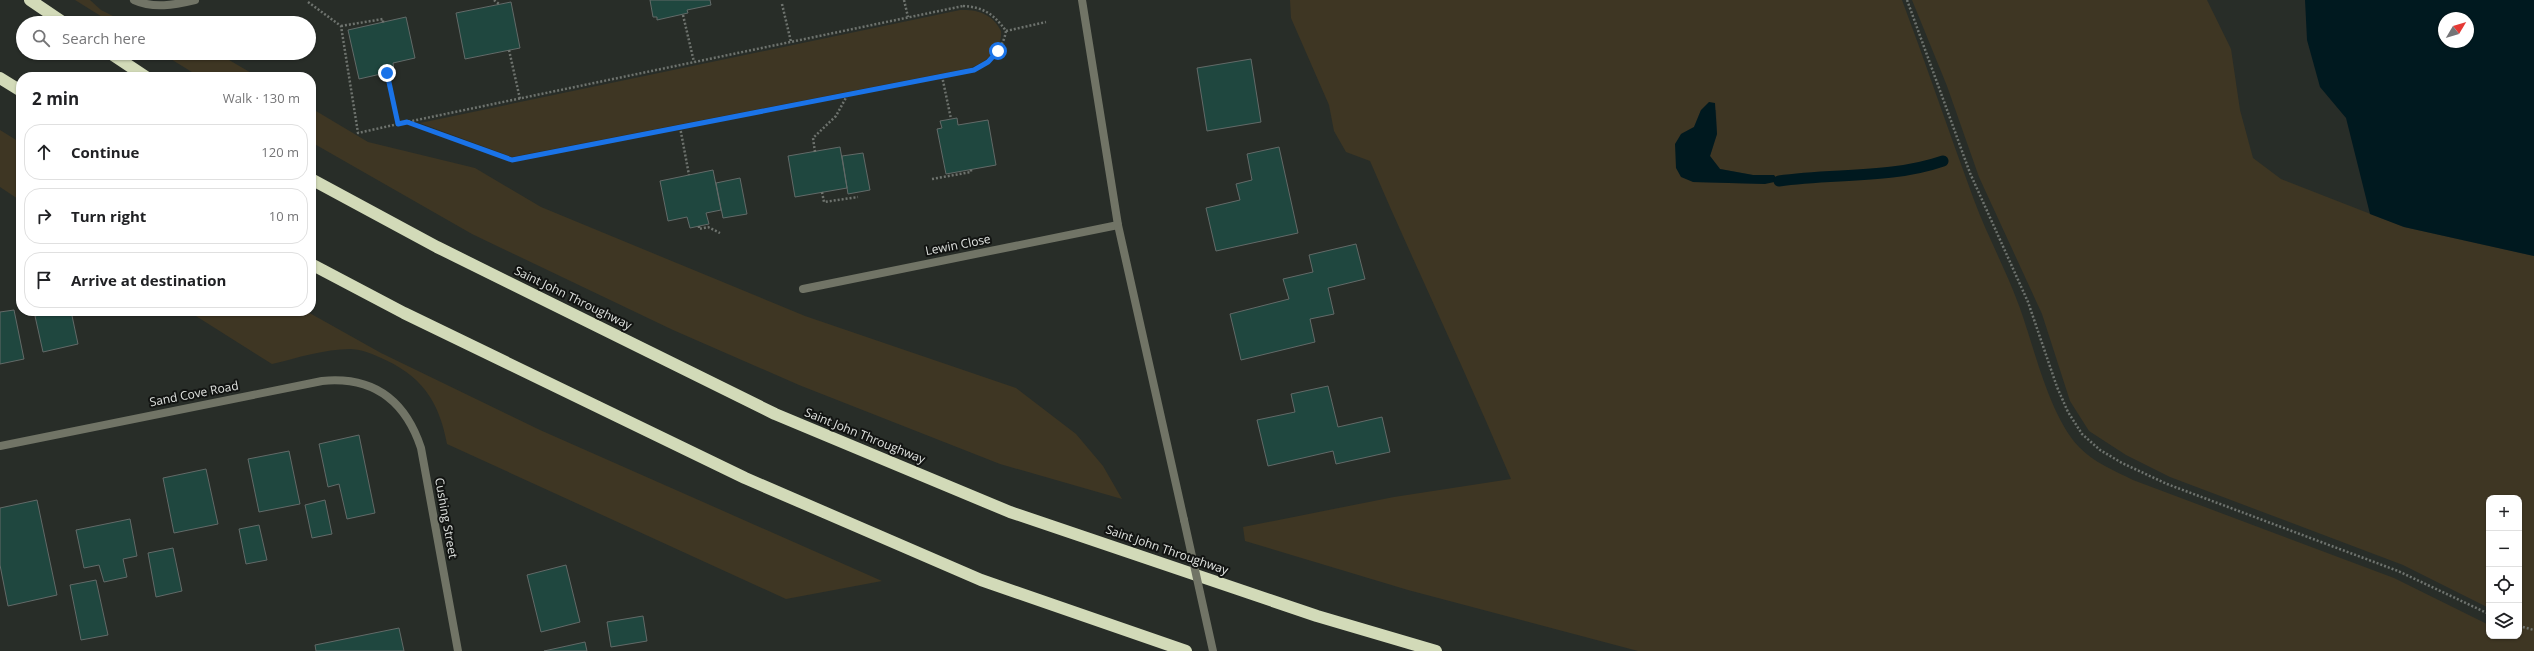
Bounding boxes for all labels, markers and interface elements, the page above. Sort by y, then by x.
north arrow [2438,12,2474,48]
search box [16,16,316,60]
icon: search [30,27,52,49]
text: Search here [62,28,146,48]
route start [989,42,1007,60]
route end [378,64,396,82]
text: 2 min [32,87,79,110]
text: Walk · 130 m [223,89,300,107]
icon: ahead [33,141,55,163]
text: Continue [71,142,139,162]
text: 120 m [261,143,299,161]
icon: right [33,205,55,227]
text: Turn right [71,206,146,226]
text: 10 m [269,207,299,225]
street label: Lewin Close [924,230,992,259]
street label: Saint John Throughway [512,262,636,334]
icon: arrive [33,269,55,291]
text: Arrive at destination [71,270,226,290]
street label: Sand Cove Road [148,377,240,410]
street label: Saint John Throughway [802,404,929,468]
street label: Cushing Street [431,476,462,560]
map controls [2486,495,2522,639]
button: + [2486,495,2522,531]
street label: Saint John Throughway [1104,521,1232,579]
button: − [2486,531,2522,567]
button: locate [2486,567,2522,603]
button: layers [2486,603,2522,639]

